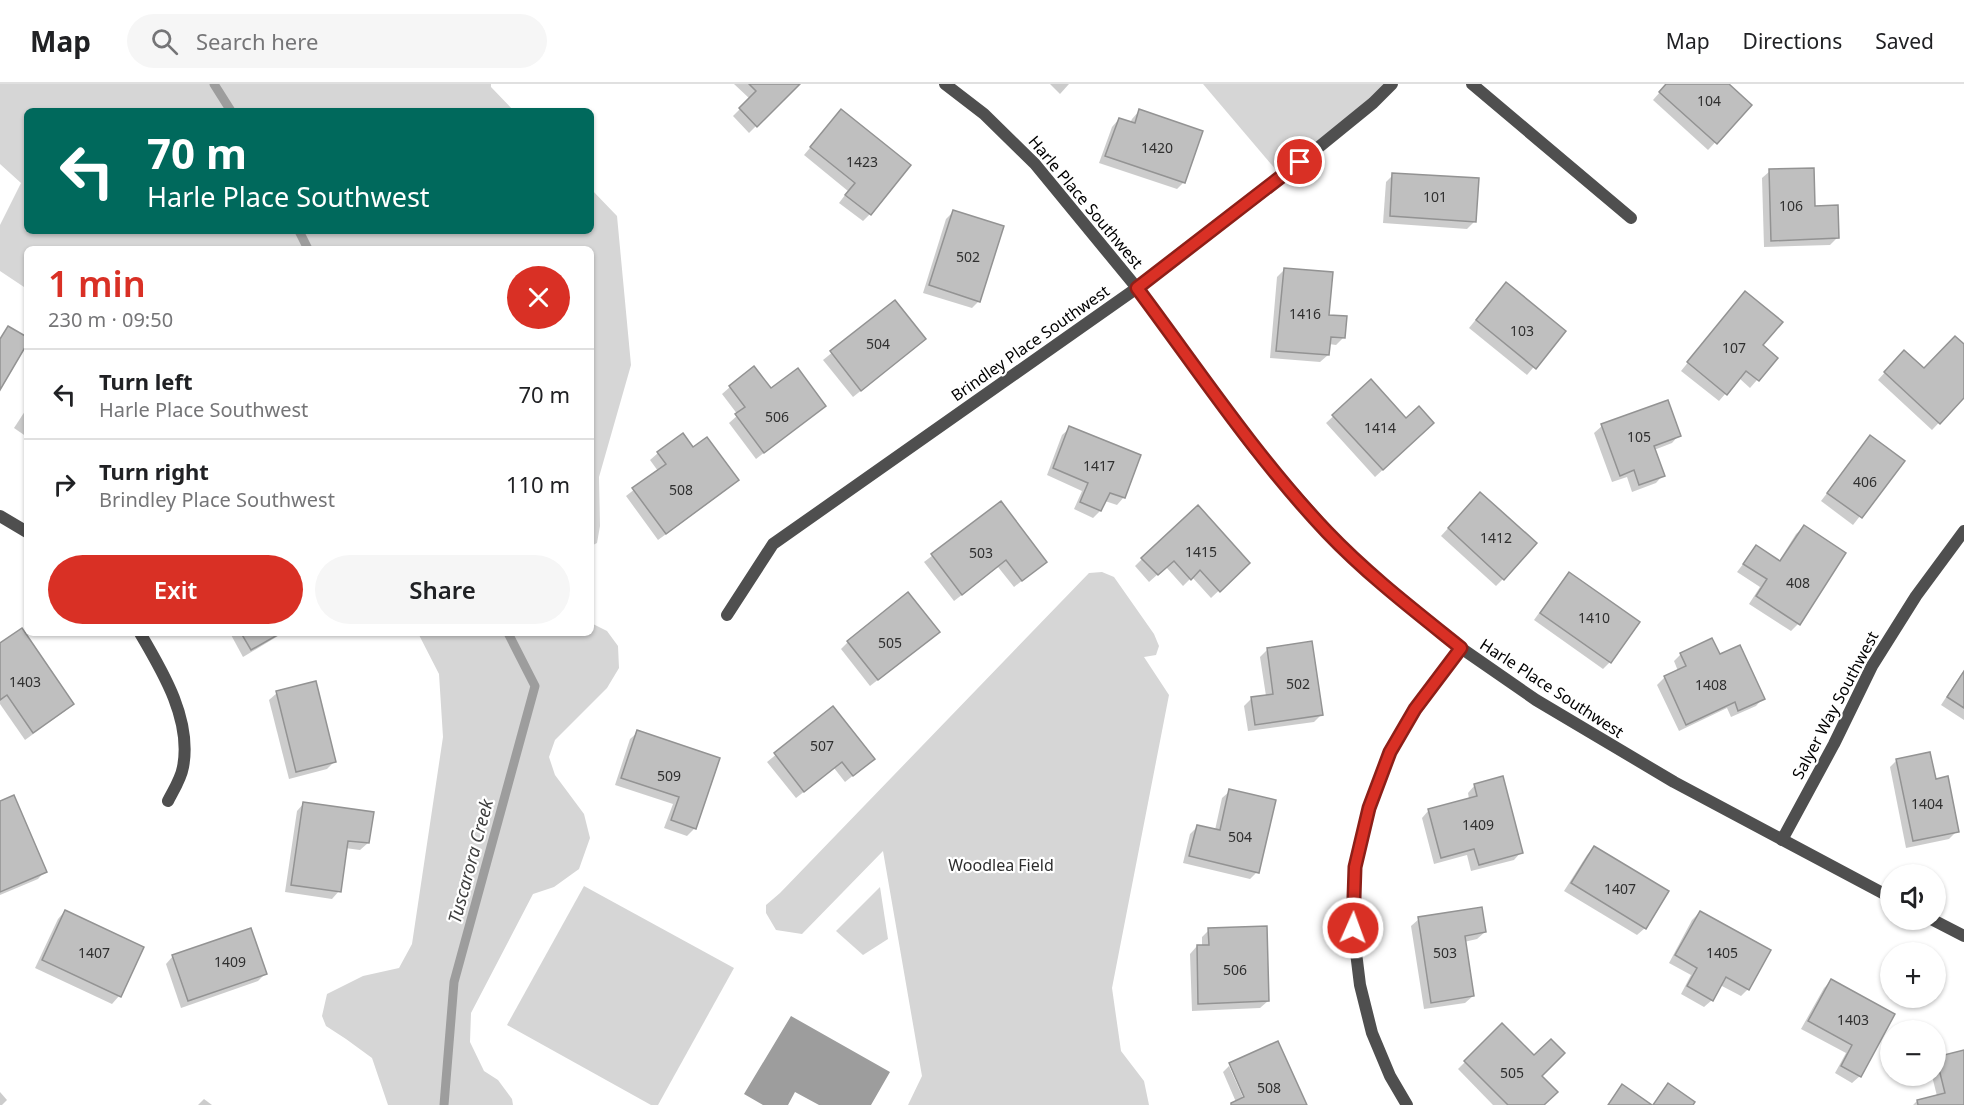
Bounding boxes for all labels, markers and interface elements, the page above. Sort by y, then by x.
search box [127,14,547,68]
text: Map [30,22,91,60]
icon: search [148,25,181,58]
text: Search here [196,26,318,56]
text: Map [1666,27,1710,55]
text: Directions [1743,27,1842,55]
text: Saved [1875,27,1934,55]
house number: 104 [1697,91,1721,110]
text: 70 m [147,124,247,181]
street label: Harle Place Southwest [1024,131,1148,273]
icon: left [48,132,126,210]
pin [1274,136,1325,187]
house number: 1420 [1141,138,1173,157]
icon: arrive [1283,145,1316,178]
house number: 1423 [846,152,878,171]
text: Harle Place Southwest [147,178,430,215]
house number: 101 [1423,187,1447,206]
house number: 106 [1779,196,1803,215]
house number: 502 [956,247,980,266]
text: 1 min [48,259,146,308]
button: close [507,266,570,329]
street label: Brindley Place Southwest [946,280,1114,406]
house number: 1416 [1289,304,1321,323]
text: 230 m · 09:50 [48,306,173,333]
house number: 103 [1510,321,1534,340]
house number: 504 [866,334,890,353]
house number: 107 [1722,338,1746,357]
text: Turn left [99,366,193,396]
icon: left [48,378,81,411]
text: 70 m [519,379,570,409]
text: Harle Place Southwest [99,396,308,423]
house number: 506 [765,407,789,426]
house number: 1414 [1364,418,1396,437]
house number: 105 [1627,427,1651,446]
text: Turn right [99,456,209,486]
house number: 1417 [1083,456,1115,475]
icon: right [48,468,81,501]
text: 110 m [506,469,570,499]
house number: 406 [1853,472,1877,491]
house number: 508 [669,480,693,499]
text: Brindley Place Southwest [99,486,335,513]
house number: 1412 [1480,528,1512,547]
house number: 1415 [1185,542,1217,561]
house number: 503 [969,543,993,562]
button: Exit [48,555,303,624]
button: Share [315,555,570,624]
house number: 408 [1786,573,1810,592]
house number: 1410 [1578,608,1610,627]
street label: Salyer Way Southwest [1787,627,1883,783]
house number: 505 [878,633,902,652]
street label: Harle Place Southwest [1476,633,1628,743]
house number: 1403 [9,672,41,691]
house number: 502 [1286,674,1310,693]
house number: 1408 [1695,675,1727,694]
house number: 507 [810,736,834,755]
house number: 509 [657,766,681,785]
house number: 1404 [1911,794,1943,813]
water label: Tuscarora Creek [442,795,498,926]
house number: 1409 [1462,815,1494,834]
house number: 504 [1228,827,1252,846]
park label: Woodlea Field [948,854,1054,876]
map controls [1880,864,1946,1086]
button: sound [1880,864,1946,930]
house number: 1407 [1604,879,1636,898]
position arrow [1321,896,1385,960]
button: + [1880,942,1946,1008]
house number: 1407 [78,943,110,962]
house number: 503 [1433,943,1457,962]
house number: 1405 [1706,943,1738,962]
house number: 1409 [214,952,246,971]
house number: 506 [1223,960,1247,979]
house number: 1403 [1837,1010,1869,1029]
button: − [1880,1020,1946,1086]
house number: 505 [1500,1063,1524,1082]
house number: 508 [1257,1078,1281,1097]

